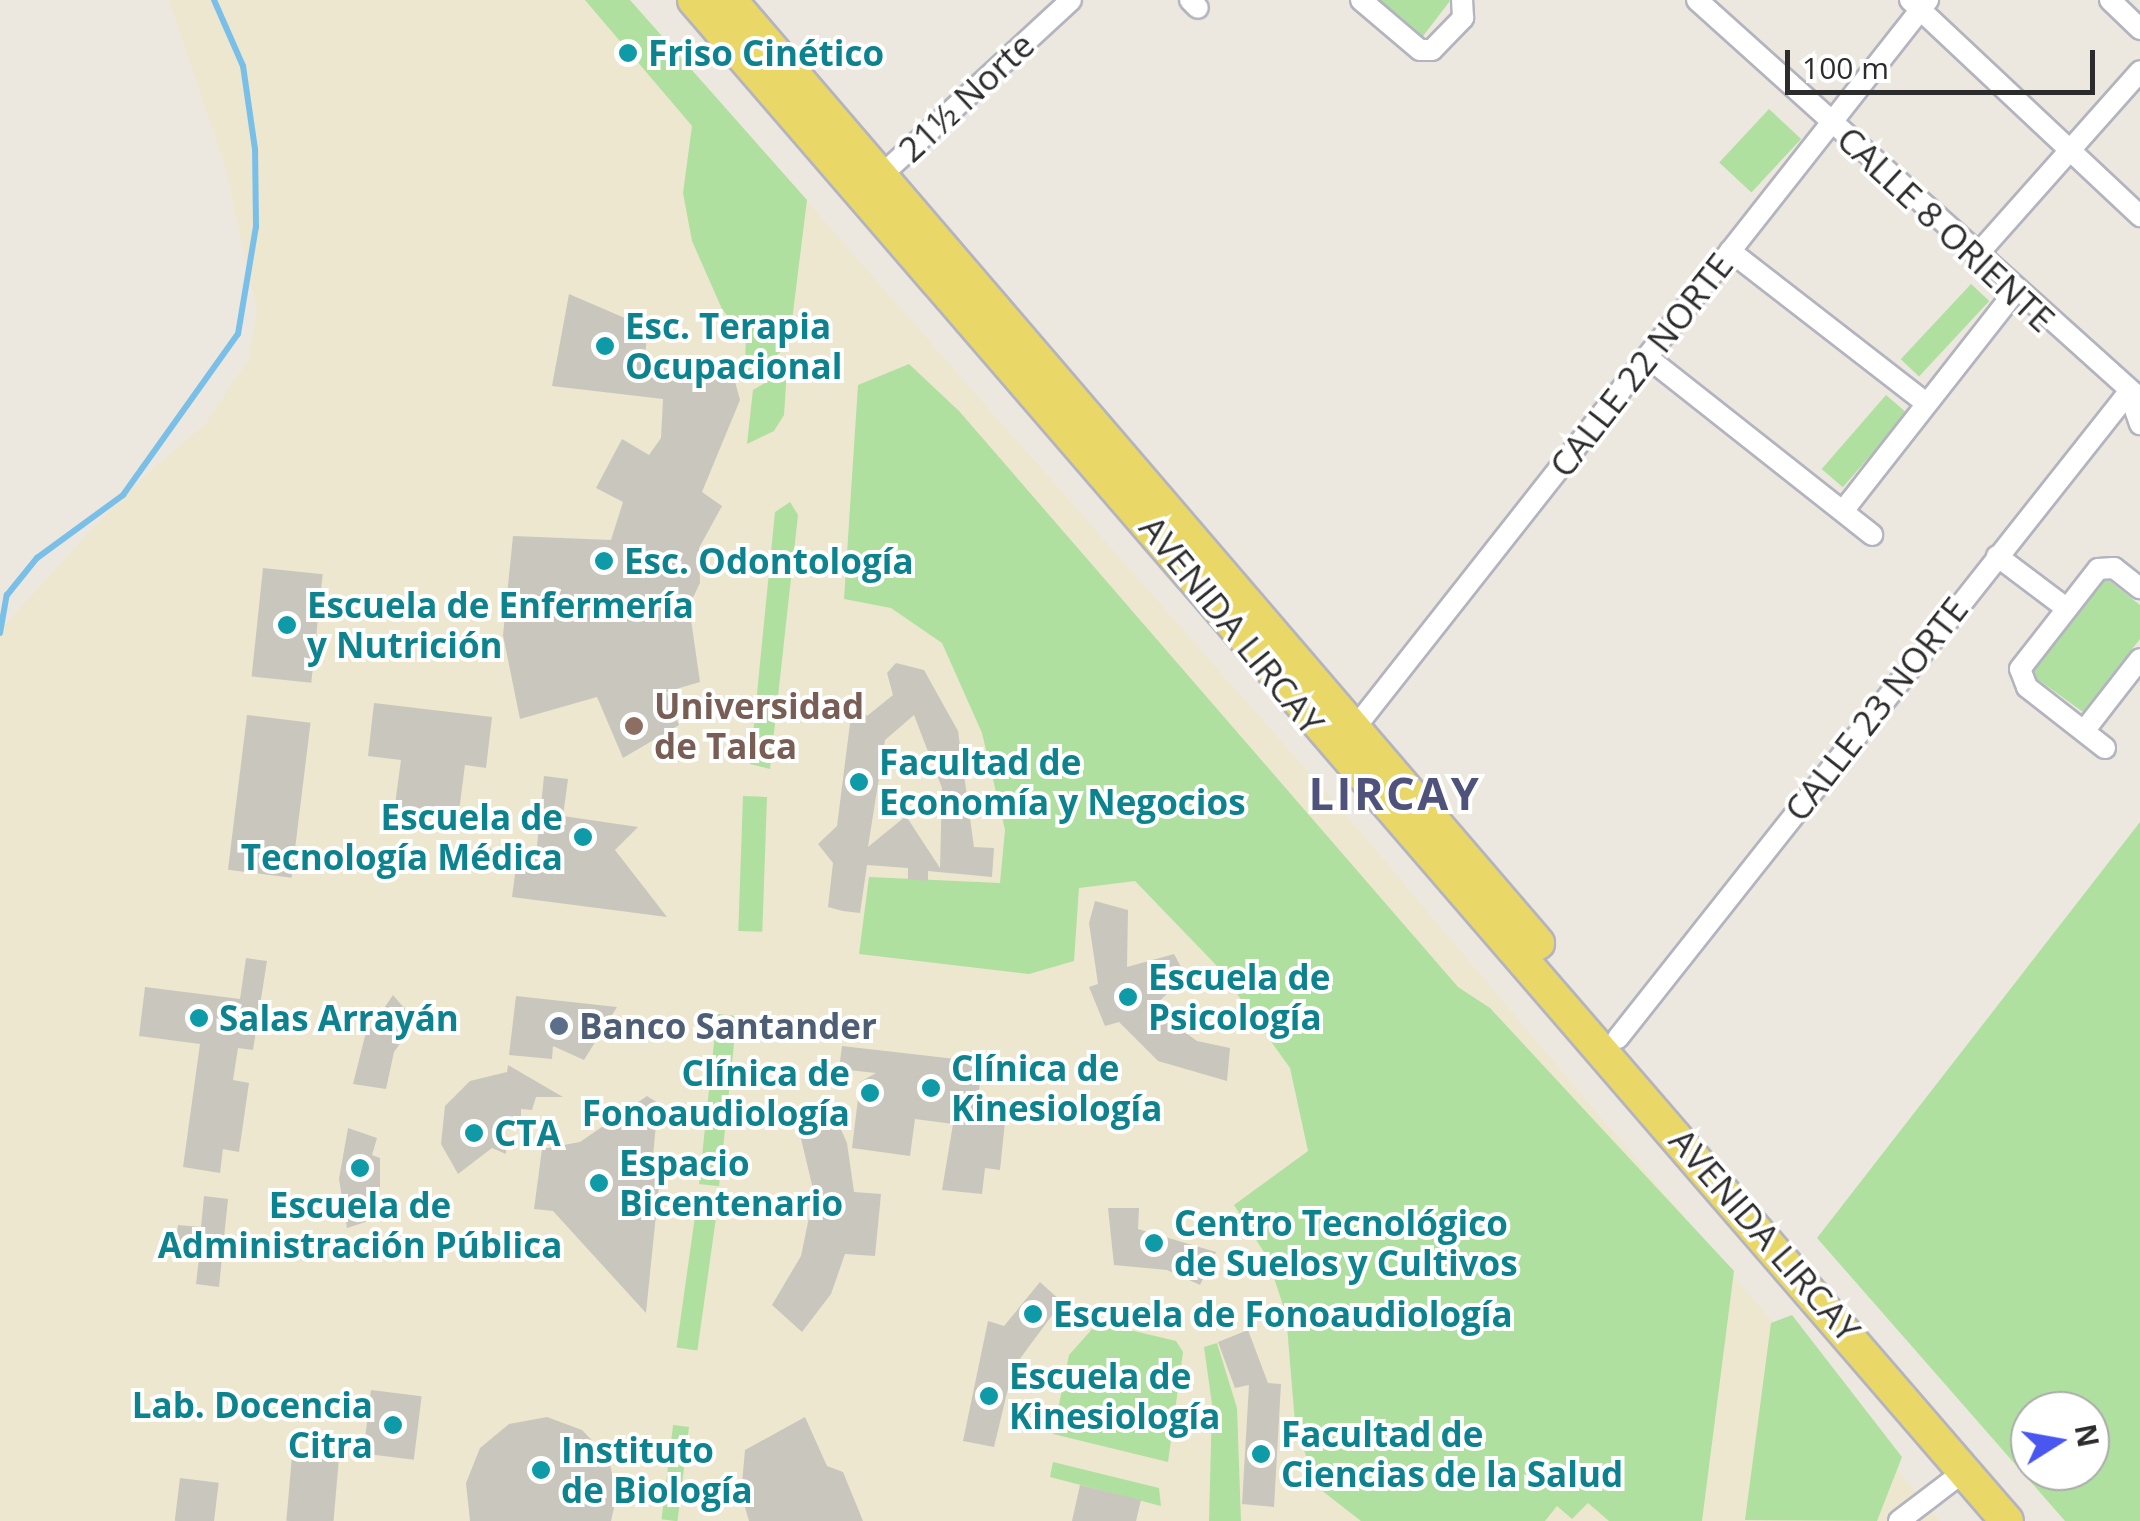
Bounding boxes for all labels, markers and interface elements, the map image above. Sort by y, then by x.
street label: 21½ Norte [890,24,1042,170]
scale bar [1790,30,2100,92]
place label: Friso Cinético [648,32,884,74]
marker: Friso Cinético [617,42,639,64]
text: 100 m [1802,47,1889,88]
street label: CALLE 8 ORIENTE [1829,118,2063,340]
street label: CALLE 22 NORTE [1541,245,1741,485]
place label: Esc. Terapia Ocupacional [625,305,842,387]
marker: Esc. Terapia Ocupacional [594,335,616,357]
street label: AVENIDA LIRCAY [1131,507,1333,743]
place label: Esc. Odontología [624,540,914,582]
marker: Esc. Odontología [593,550,615,572]
place label: Escuela de Enfermería y Nutrición [307,584,694,666]
street label: CALLE 23 NORTE [1776,589,1976,829]
marker: Escuela de Enfermería y Nutrición [276,614,298,636]
place label: Universidad de Talca [654,685,864,767]
marker: Universidad de Talca [623,715,645,737]
place label: Facultad de Economía y Negocios [879,741,1246,823]
district label: LIRCAY [1309,766,1481,820]
marker: Facultad de Economía y Negocios [848,771,870,793]
place label: Escuela de Tecnología Médica [241,796,563,878]
marker: Escuela de Tecnología Médica [572,826,594,848]
place label: Escuela de Psicología [1148,956,1330,1038]
marker: Escuela de Psicología [1117,986,1139,1008]
place label: Salas Arrayán [219,997,459,1039]
place label: Banco Santander [579,1005,877,1047]
marker: Salas Arrayán [188,1007,210,1029]
marker: Banco Santander [548,1015,570,1037]
place label: Clínica de Kinesiología [951,1047,1162,1129]
place label: Clínica de Fonoaudiología [582,1052,850,1134]
marker: Clínica de Kinesiología [920,1077,942,1099]
marker: Clínica de Fonoaudiología [859,1082,881,1104]
place label: CTA [494,1112,561,1154]
street label: AVENIDA LIRCAY [1661,1120,1869,1350]
marker: CTA [463,1122,485,1144]
place label: Espacio Bicentenario [619,1142,843,1224]
marker: Escuela de Administración Pública [349,1157,371,1179]
marker: Espacio Bicentenario [588,1172,610,1194]
place label: Escuela de Administración Pública [158,1184,562,1266]
place label: Centro Tecnológico de Suelos y Cultivos [1174,1202,1518,1284]
marker: Centro Tecnológico de Suelos y Cultivos [1143,1232,1165,1254]
place label: Escuela de Fonoaudiología [1053,1293,1513,1335]
marker: Escuela de Fonoaudiología [1022,1303,1044,1325]
place label: Escuela de Kinesiología [1009,1355,1220,1437]
place label: Lab. Docencia Citra [132,1384,373,1466]
marker: Escuela de Kinesiología [978,1385,1000,1407]
north arrow [2010,1391,2110,1491]
place label: Facultad de Ciencias de la Salud [1281,1413,1623,1495]
marker: Lab. Docencia Citra [382,1414,404,1436]
text: N [2067,1421,2108,1450]
place label: Instituto de Biología [561,1429,753,1511]
marker: Facultad de Ciencias de la Salud [1250,1443,1272,1465]
marker: Instituto de Biología [530,1459,552,1481]

